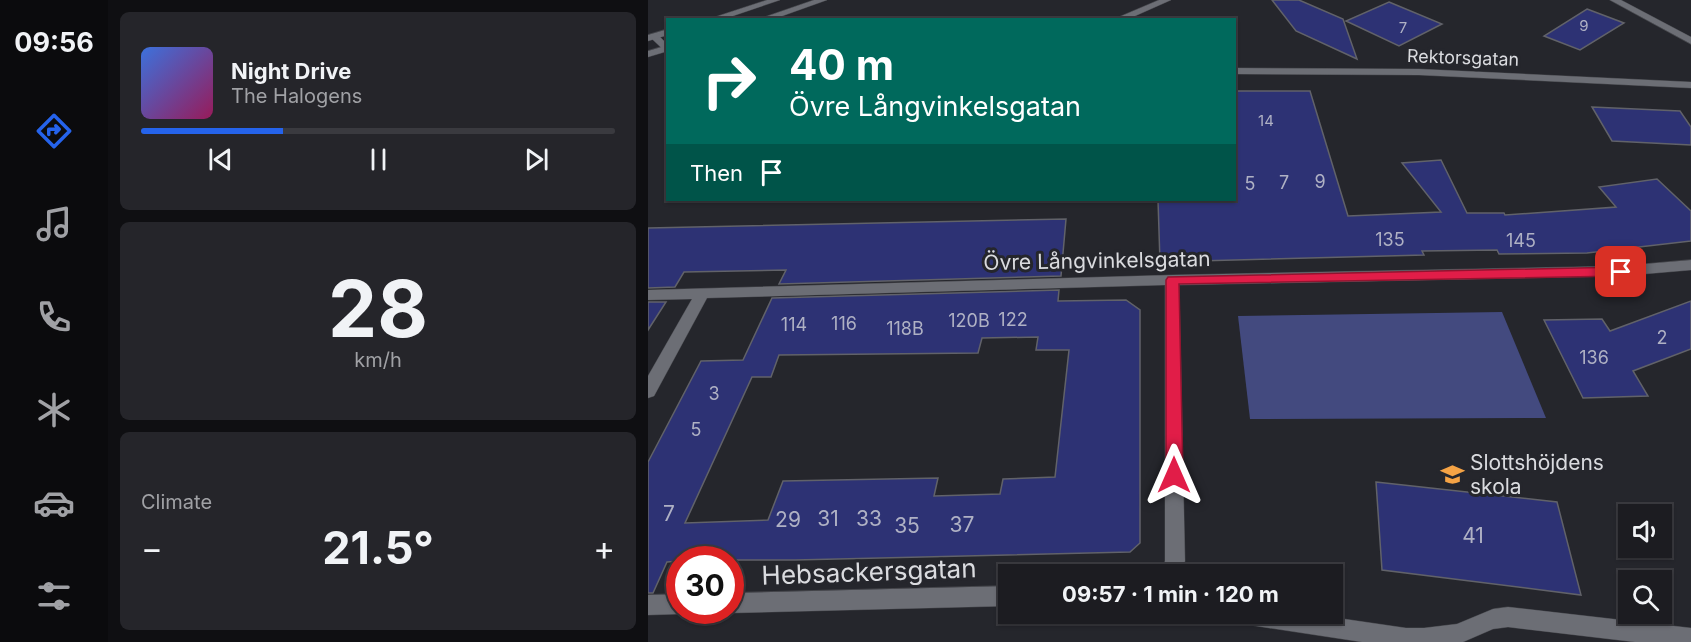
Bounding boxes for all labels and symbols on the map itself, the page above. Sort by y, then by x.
house number: 9 [1579,16,1589,35]
house number: 7 [1399,18,1407,37]
street label: Rektorsgatan [1407,45,1520,70]
house number: 14 [1258,111,1274,130]
house number: 9 [1314,171,1326,192]
house number: 7 [1279,172,1289,193]
house number: 5 [1245,173,1255,194]
house number: 135 [1375,229,1405,250]
house number: 145 [1506,230,1536,251]
street label: Övre Långvinkelsgatan [983,246,1211,275]
pin [1595,246,1646,297]
house number: 122 [998,309,1028,330]
house number: 120B [948,310,990,331]
house number: 116 [831,313,857,334]
house number: 114 [781,314,807,335]
house number: 118B [886,318,924,339]
house number: 2 [1657,327,1667,348]
house number: 136 [1579,347,1609,368]
house number: 3 [708,383,720,404]
house number: 5 [691,419,701,440]
position arrow [1142,443,1206,507]
place label: Slottshöjdens skola [1470,450,1604,499]
school or university icon: Slottshöjdens skola [1439,462,1465,488]
house number: 7 [663,501,675,526]
house number: 31 [817,506,839,531]
house number: 33 [856,506,882,531]
house number: 29 [775,507,801,532]
house number: 37 [950,512,974,537]
house number: 35 [894,513,920,538]
house number: 41 [1462,523,1484,548]
speed limit sign: 30 [666,546,744,624]
street label: Hebsackersgatan [761,552,977,591]

